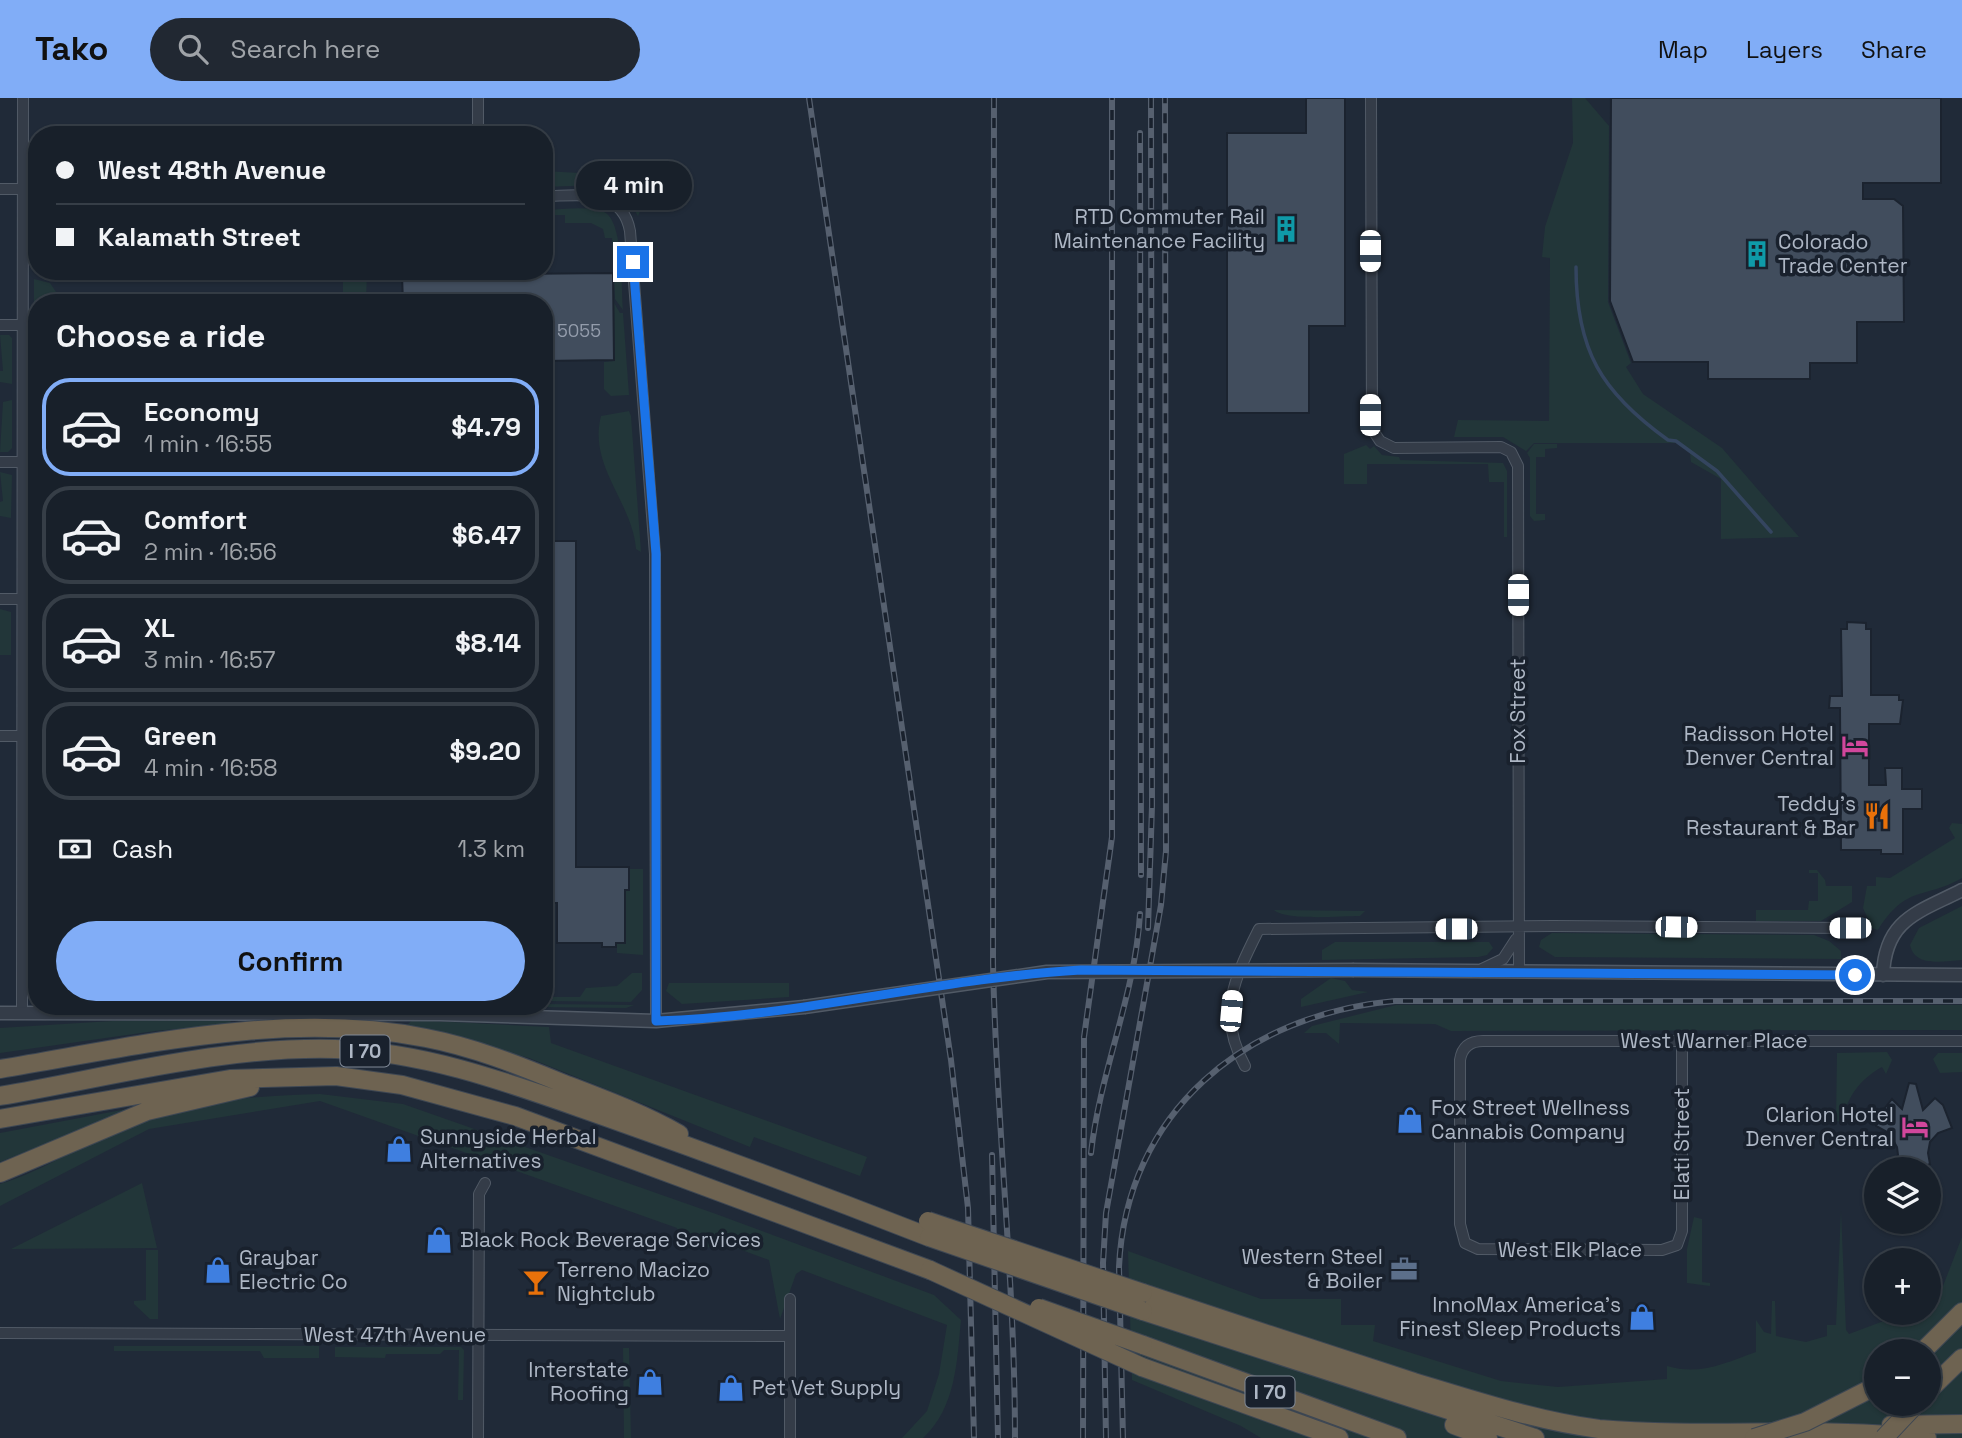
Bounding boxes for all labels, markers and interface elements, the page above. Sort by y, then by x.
search box [150,18,640,81]
text: Tako [35,28,108,70]
icon: search [174,30,212,68]
text: Search here [230,32,380,66]
text: Map [1658,34,1708,65]
text: Layers [1746,34,1823,65]
text: Share [1861,34,1927,65]
text: West 48th Avenue [98,153,326,187]
callout: 4 min [575,160,691,209]
text: 4 min [604,170,664,200]
place label: RTD Commuter Rail Maintenance Facility [1054,203,1265,254]
building icon: RTD Commuter Rail Maintenance Facility [1271,214,1301,244]
text: Kalamath Street [98,220,301,254]
place label: Colorado Trade Center [1778,228,1908,279]
car [1360,230,1381,272]
building icon: Colorado Trade Center [1742,239,1772,269]
route end [617,246,649,278]
text: Choose a ride [56,316,266,356]
house number: 5055 [557,319,601,342]
car [1360,394,1381,436]
text: Economy [144,395,260,429]
icon: car [60,396,123,459]
text: $4.79 [451,410,521,444]
text: 1 min · 16:55 [144,429,272,459]
text: Comfort [144,503,247,537]
icon: car [60,504,123,567]
text: $6.47 [452,518,521,552]
text: 2 min · 16:56 [144,537,277,567]
car [1508,574,1529,616]
text: XL [144,611,175,645]
icon: car [60,612,123,675]
text: $8.14 [455,626,521,660]
text: 3 min · 16:57 [144,645,275,675]
street label: Fox Street [1504,658,1531,764]
text: Green [144,719,217,753]
icon: car [60,720,123,783]
place label: Radisson Hotel Denver Central [1684,720,1834,771]
hotel icon: Radisson Hotel Denver Central [1840,731,1870,761]
text: $9.20 [449,734,521,768]
text: 4 min · 16:58 [144,753,278,783]
place label: Teddy's Restaurant & Bar [1686,790,1856,841]
restaurant icon: Teddy's Restaurant & Bar [1862,801,1892,831]
icon: cash [56,830,94,868]
text: Cash [112,832,173,866]
text: 1.3 km [458,834,525,864]
car [1655,916,1698,938]
car [1830,918,1872,939]
car [1436,919,1478,940]
button: Confirm [56,921,525,1001]
route start [1839,959,1871,991]
car [1219,989,1244,1033]
street label: West Warner Place [1620,1027,1808,1054]
road number: I 70 [340,1035,390,1066]
street label: Elati Street [1668,1088,1695,1200]
place label: Fox Street Wellness Cannabis Company [1431,1094,1630,1145]
place label: Clarion Hotel Denver Central [1746,1101,1894,1152]
shop icon: Fox Street Wellness Cannabis Company [1395,1105,1425,1135]
hotel icon: Clarion Hotel Denver Central [1900,1112,1930,1142]
place label: Sunnyside Herbal Alternatives [420,1123,597,1174]
shop icon: Sunnyside Herbal Alternatives [384,1134,414,1164]
map controls [1864,1157,1941,1416]
button: layers [1864,1157,1941,1234]
shop icon: Black Rock Beverage Services [424,1225,454,1255]
place label: Black Rock Beverage Services [460,1226,761,1253]
street label: West Elk Place [1498,1236,1642,1263]
place label: Western Steel & Boiler [1242,1243,1383,1294]
place label: Graybar Electric Co [239,1244,348,1295]
button: + [1864,1248,1941,1325]
office icon: Western Steel & Boiler [1389,1254,1419,1284]
shop icon: Graybar Electric Co [203,1255,233,1285]
place label: Terreno Macizo Nightclub [557,1256,710,1307]
bar icon: Terreno Macizo Nightclub [521,1267,551,1297]
place label: InnoMax America's Finest Sleep Products [1399,1291,1621,1342]
shop icon: InnoMax America's Finest Sleep Products [1627,1302,1657,1332]
street label: West 47th Avenue [304,1321,486,1348]
button: − [1864,1339,1941,1416]
place label: Interstate Roofing [528,1356,629,1407]
shop icon: Interstate Roofing [635,1367,665,1397]
shop icon: Pet Vet Supply [716,1373,746,1403]
place label: Pet Vet Supply [752,1374,901,1401]
road number: I 70 [1246,1376,1294,1408]

